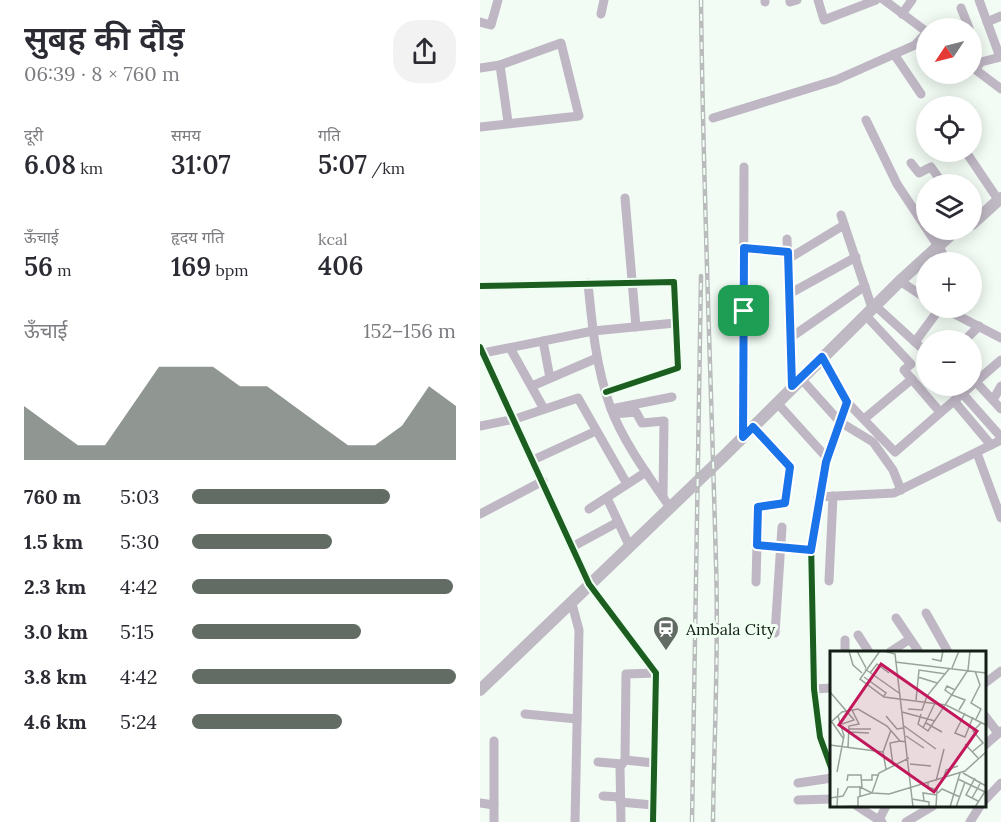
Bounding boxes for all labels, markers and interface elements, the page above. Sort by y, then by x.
text: सुबह की दौड़ [24,17,185,59]
north arrow [916,18,982,84]
map controls [916,18,982,396]
button: share [393,20,456,83]
text: 06:39 · 8 × 760 m [24,61,180,86]
button: locate [916,96,982,162]
text: दूरी [24,125,43,145]
text: समय [171,125,201,145]
text: गति [318,125,340,145]
text: 6.08 [24,148,76,181]
text: 31:07 [171,148,231,181]
text: 5:07 [318,148,367,181]
text: km [76,158,103,178]
text: /km [367,158,405,178]
button: layers [916,174,982,240]
text: ऊँचाई [24,227,59,247]
text: हृदय गति [171,227,224,247]
text: kcal [318,229,348,249]
text: 406 [318,249,364,282]
text: 56 [24,250,53,283]
text: 169 [171,250,211,283]
button: + [916,252,982,318]
text: m [53,260,72,280]
text: bpm [211,260,249,280]
pin [718,285,769,336]
icon: arrive [727,294,760,327]
text: ऊँचाई [24,318,67,343]
text: 152–156 m [363,318,456,343]
button: − [916,330,982,396]
text: 760 m [24,484,81,509]
text: 5:03 [120,484,159,509]
text: 1.5 km [24,529,83,554]
text: 5:30 [120,529,159,554]
text: 2.3 km [24,574,86,599]
text: 4:42 [120,574,157,599]
station icon: Ambala City [651,614,681,652]
text: 3.0 km [24,619,88,644]
text: 5:15 [120,619,154,644]
place label: Ambala City [685,619,776,639]
inset map [830,651,986,807]
text: 3.8 km [24,664,87,689]
text: 4:42 [120,664,157,689]
text: 4.6 km [24,709,87,734]
text: 5:24 [120,709,157,734]

